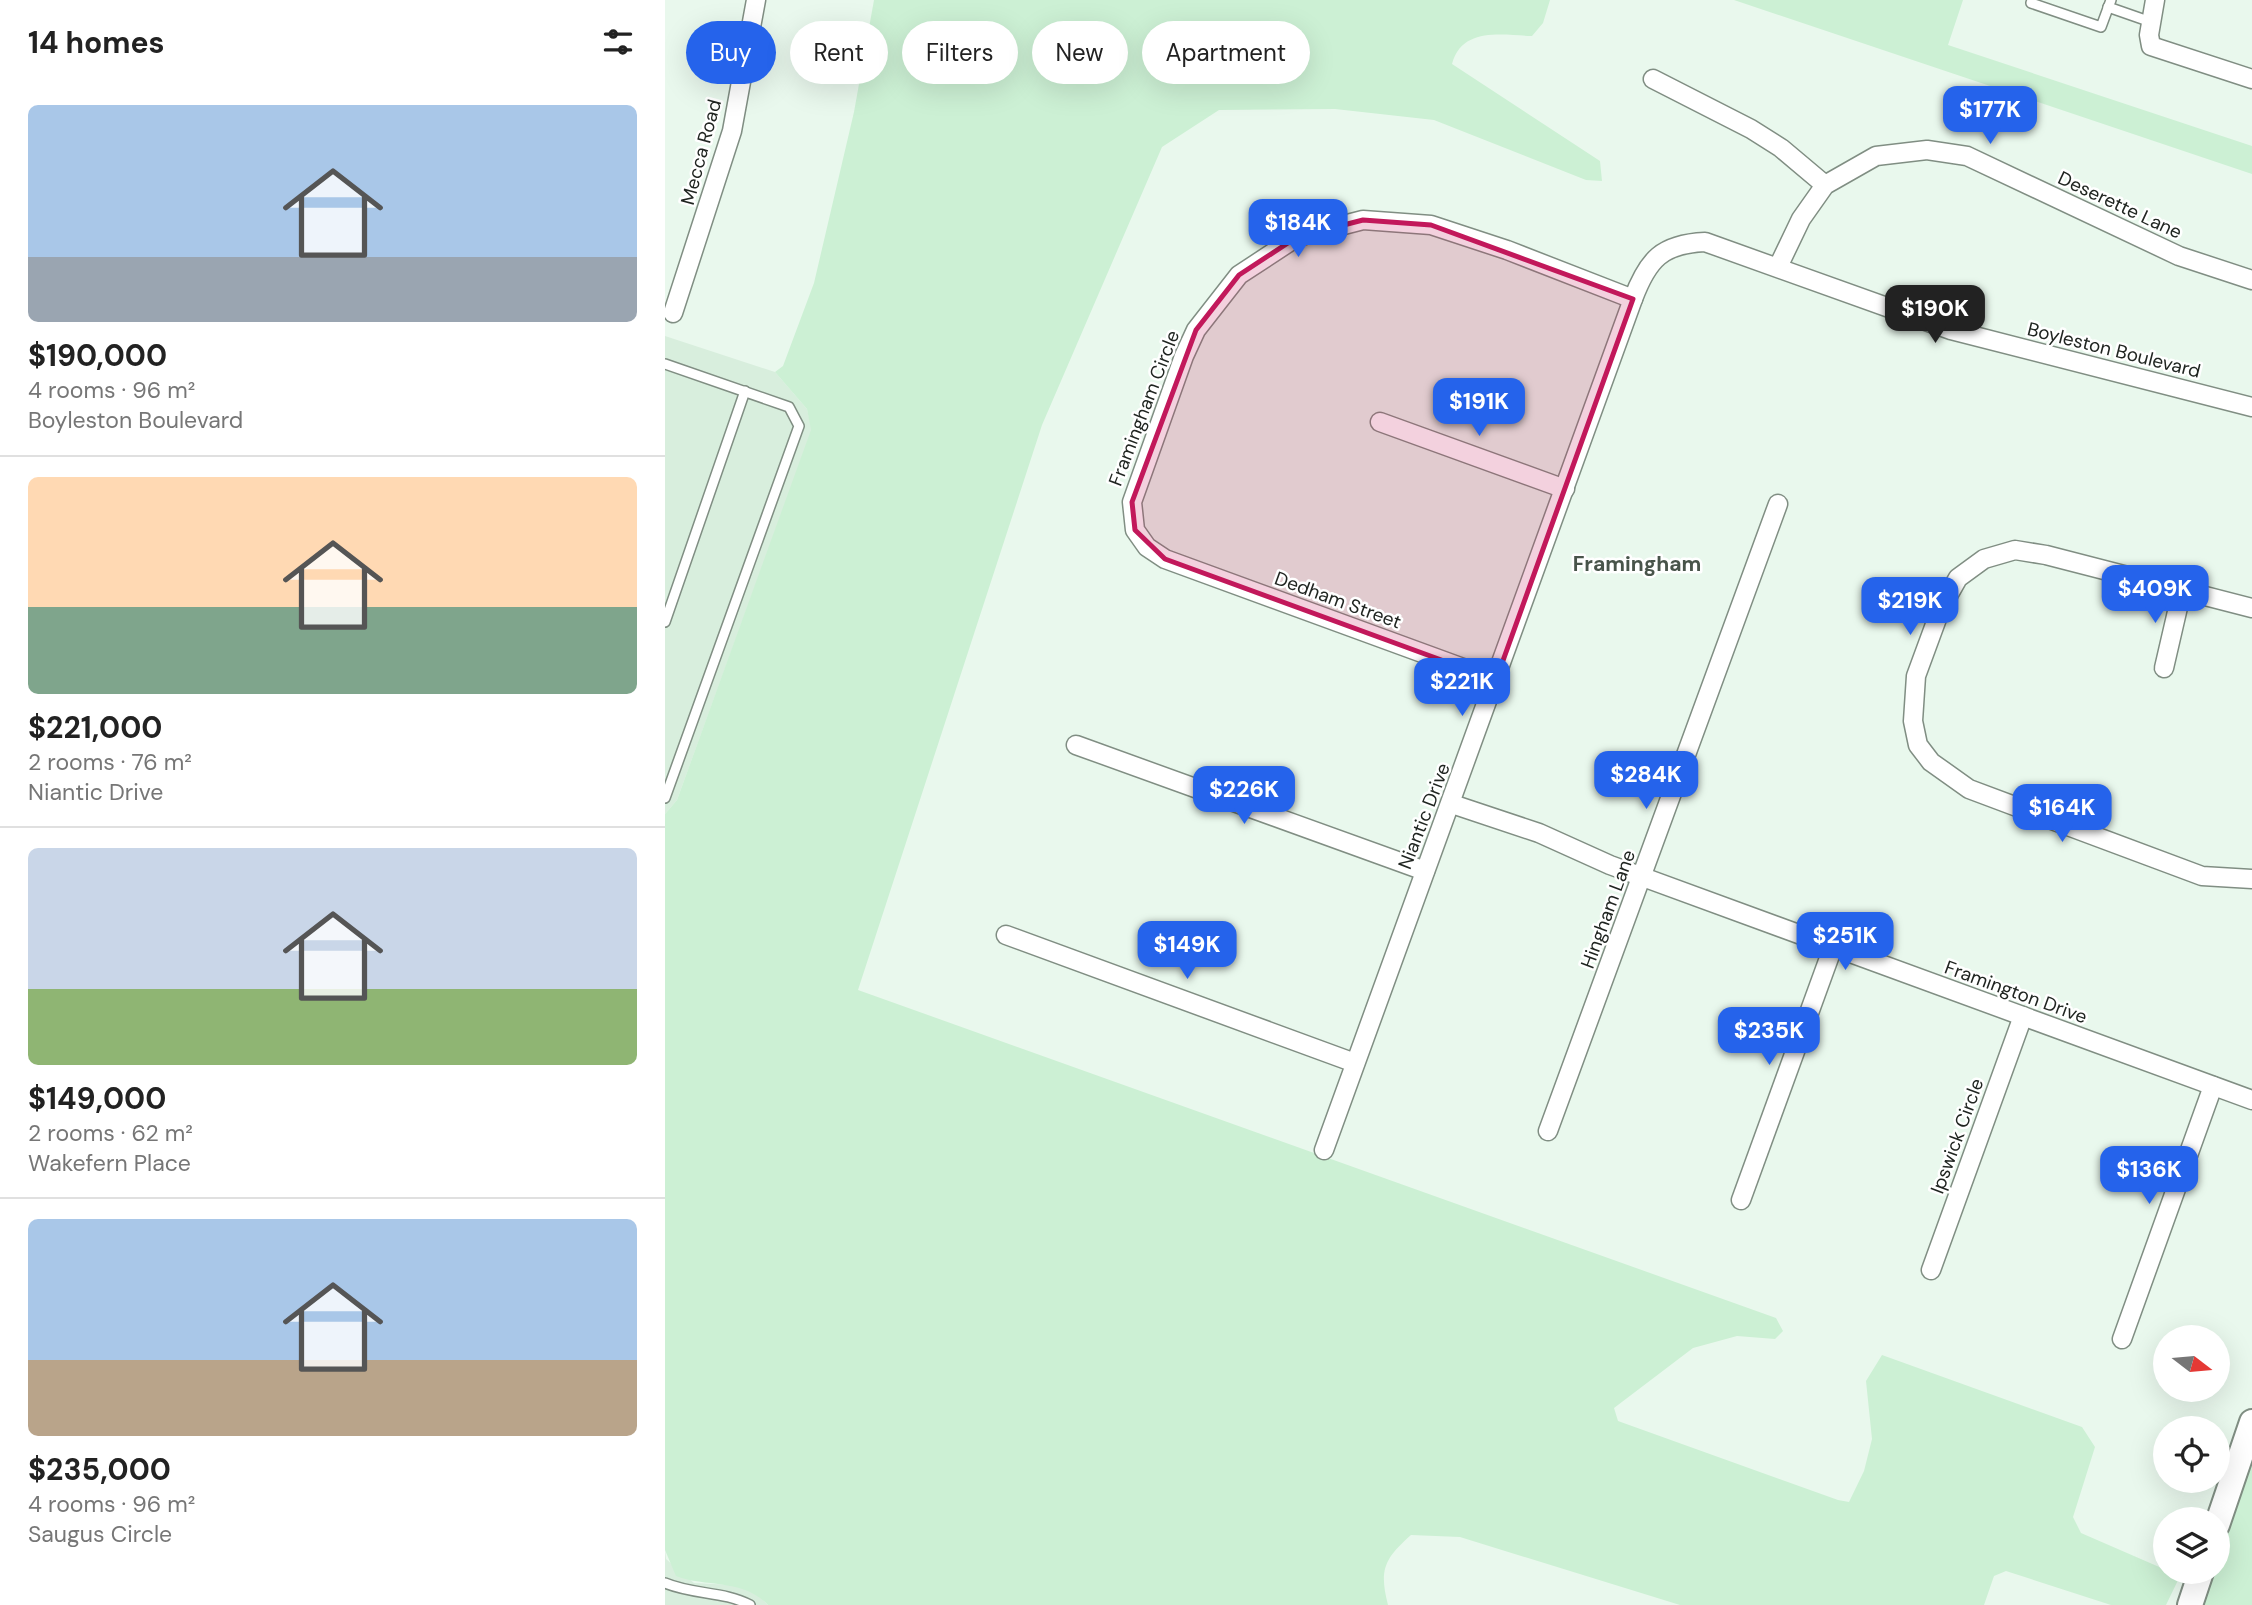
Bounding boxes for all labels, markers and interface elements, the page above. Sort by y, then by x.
chip: Buy [686,21,776,84]
chip: Rent [790,21,888,84]
chip: Filters [902,21,1018,84]
chip: New [1032,21,1128,84]
chip: Apartment [1142,21,1310,84]
text: 14 homes [28,23,165,62]
icon: filters [599,23,637,61]
pin: $177K [1941,86,2039,146]
text: $177K [1959,94,2021,124]
street label: Mecca Road [675,97,727,207]
icon: home [270,150,396,276]
street label: Deserette Lane [2054,165,2186,245]
pin: $184K [1249,200,1347,259]
text: $184K [1265,207,1331,237]
pin: $190K [1886,286,1984,345]
text: $190K [1901,293,1969,323]
street label: Boyleston Boulevard [2025,316,2203,384]
street label: Framingham Circle [1103,327,1185,489]
text: $190,000 [28,336,167,375]
text: 4 rooms · 96 m² [28,375,195,405]
pin: $191K [1430,378,1528,438]
text: $191K [1449,386,1509,416]
text: Boyleston Boulevard [28,405,243,435]
icon: home [270,522,396,648]
district label: Framingham [1573,550,1701,578]
street label: Dedham Street [1271,566,1405,634]
pin: $409K [2106,566,2204,625]
text: $409K [2118,573,2192,603]
pin: $219K [1861,578,1959,637]
text: $219K [1877,585,1943,615]
pin: $221K [1413,658,1511,718]
text: $221K [1430,666,1494,696]
text: $221,000 [28,708,162,747]
text: 2 rooms · 76 m² [28,747,192,777]
pin: $284K [1597,752,1695,811]
street label: Niantic Drive [1392,759,1456,873]
text: $284K [1610,759,1682,789]
pin: $226K [1195,766,1293,826]
text: $226K [1209,774,1279,804]
text: Niantic Drive [28,777,163,807]
pin: $164K [2013,784,2111,844]
text: $164K [2029,792,2095,822]
street label: Hingham Lane [1575,846,1641,972]
icon: home [270,893,396,1019]
pin: $251K [1796,912,1894,972]
text: $251K [1813,920,1877,950]
pin: $149K [1138,922,1236,981]
text: $149K [1154,929,1220,959]
street label: Framington Drive [1941,955,2091,1029]
pin: $235K [1720,1007,1818,1067]
text: $235K [1734,1015,1804,1045]
street label: Ipswick Circle [1925,1075,1989,1197]
text: $149,000 [28,1079,166,1118]
text: 2 rooms · 62 m² [28,1118,193,1148]
pin: $136K [2100,1146,2198,1206]
text: Wakefern Place [28,1148,191,1178]
text: $136K [2116,1154,2182,1184]
icon: home [270,1264,396,1390]
north arrow [2153,1325,2229,1402]
map controls [2153,1325,2230,1584]
button: locate [2153,1416,2230,1493]
text: $235,000 [28,1450,171,1489]
text: 4 rooms · 96 m² [28,1489,195,1519]
button: layers [2153,1507,2230,1584]
text: Saugus Circle [28,1519,172,1549]

